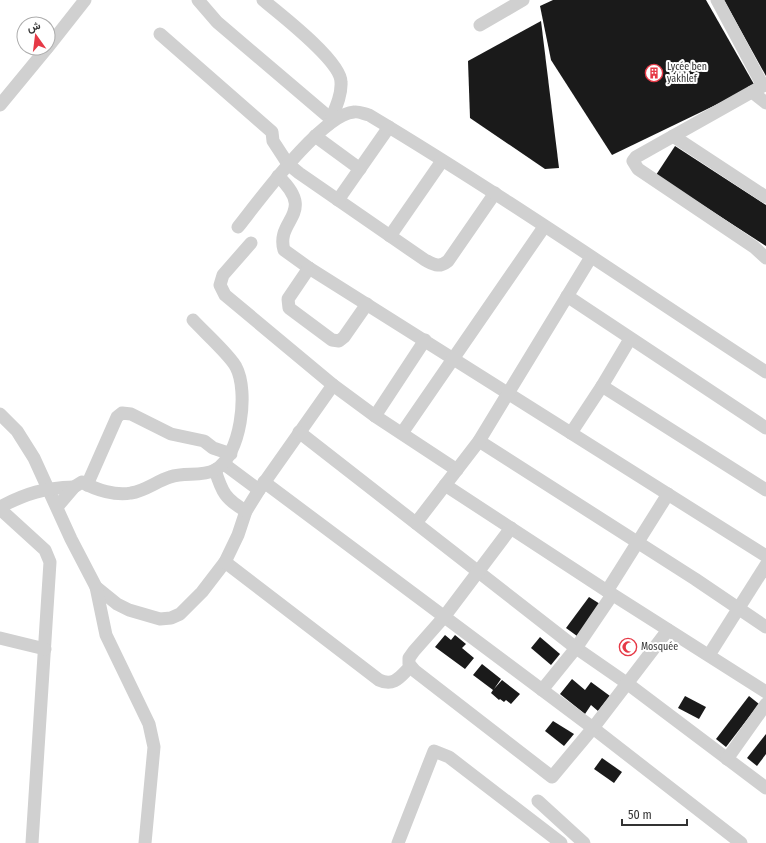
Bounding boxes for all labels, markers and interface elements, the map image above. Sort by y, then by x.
north arrow [16,16,56,56]
text: ش [26,19,42,35]
place label: Lycée ben yakhlef [667,61,707,85]
building icon: Lycée ben yakhlef [644,63,664,83]
mosque icon: Mosquée [618,637,638,657]
place label: Mosquée [641,641,678,653]
scale bar [622,801,687,827]
text: 50 m [628,808,652,822]

